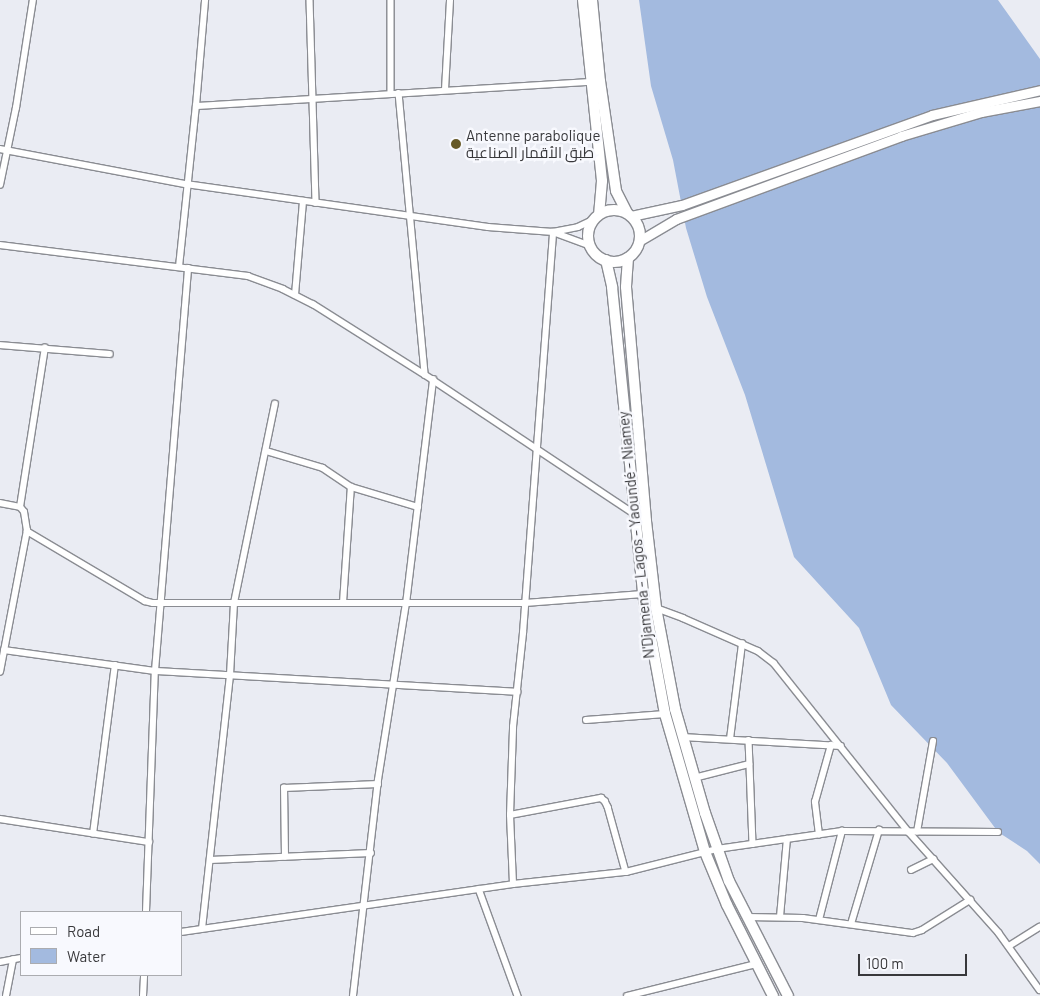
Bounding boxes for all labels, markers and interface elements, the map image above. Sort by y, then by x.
place label: Antenne parabolique طبق الأقمار الصناعية [466,126,600,161]
marker: Antenne parabolique طبق الأقمار الصناعية [450,138,462,150]
street label: N'Djamena - Lagos - Yaoundé - Niamey [614,410,658,660]
legend [20,911,182,976]
text: Road [67,922,100,940]
scale bar [860,944,969,976]
text: Water [67,947,106,965]
text: 100 m [866,954,904,972]

